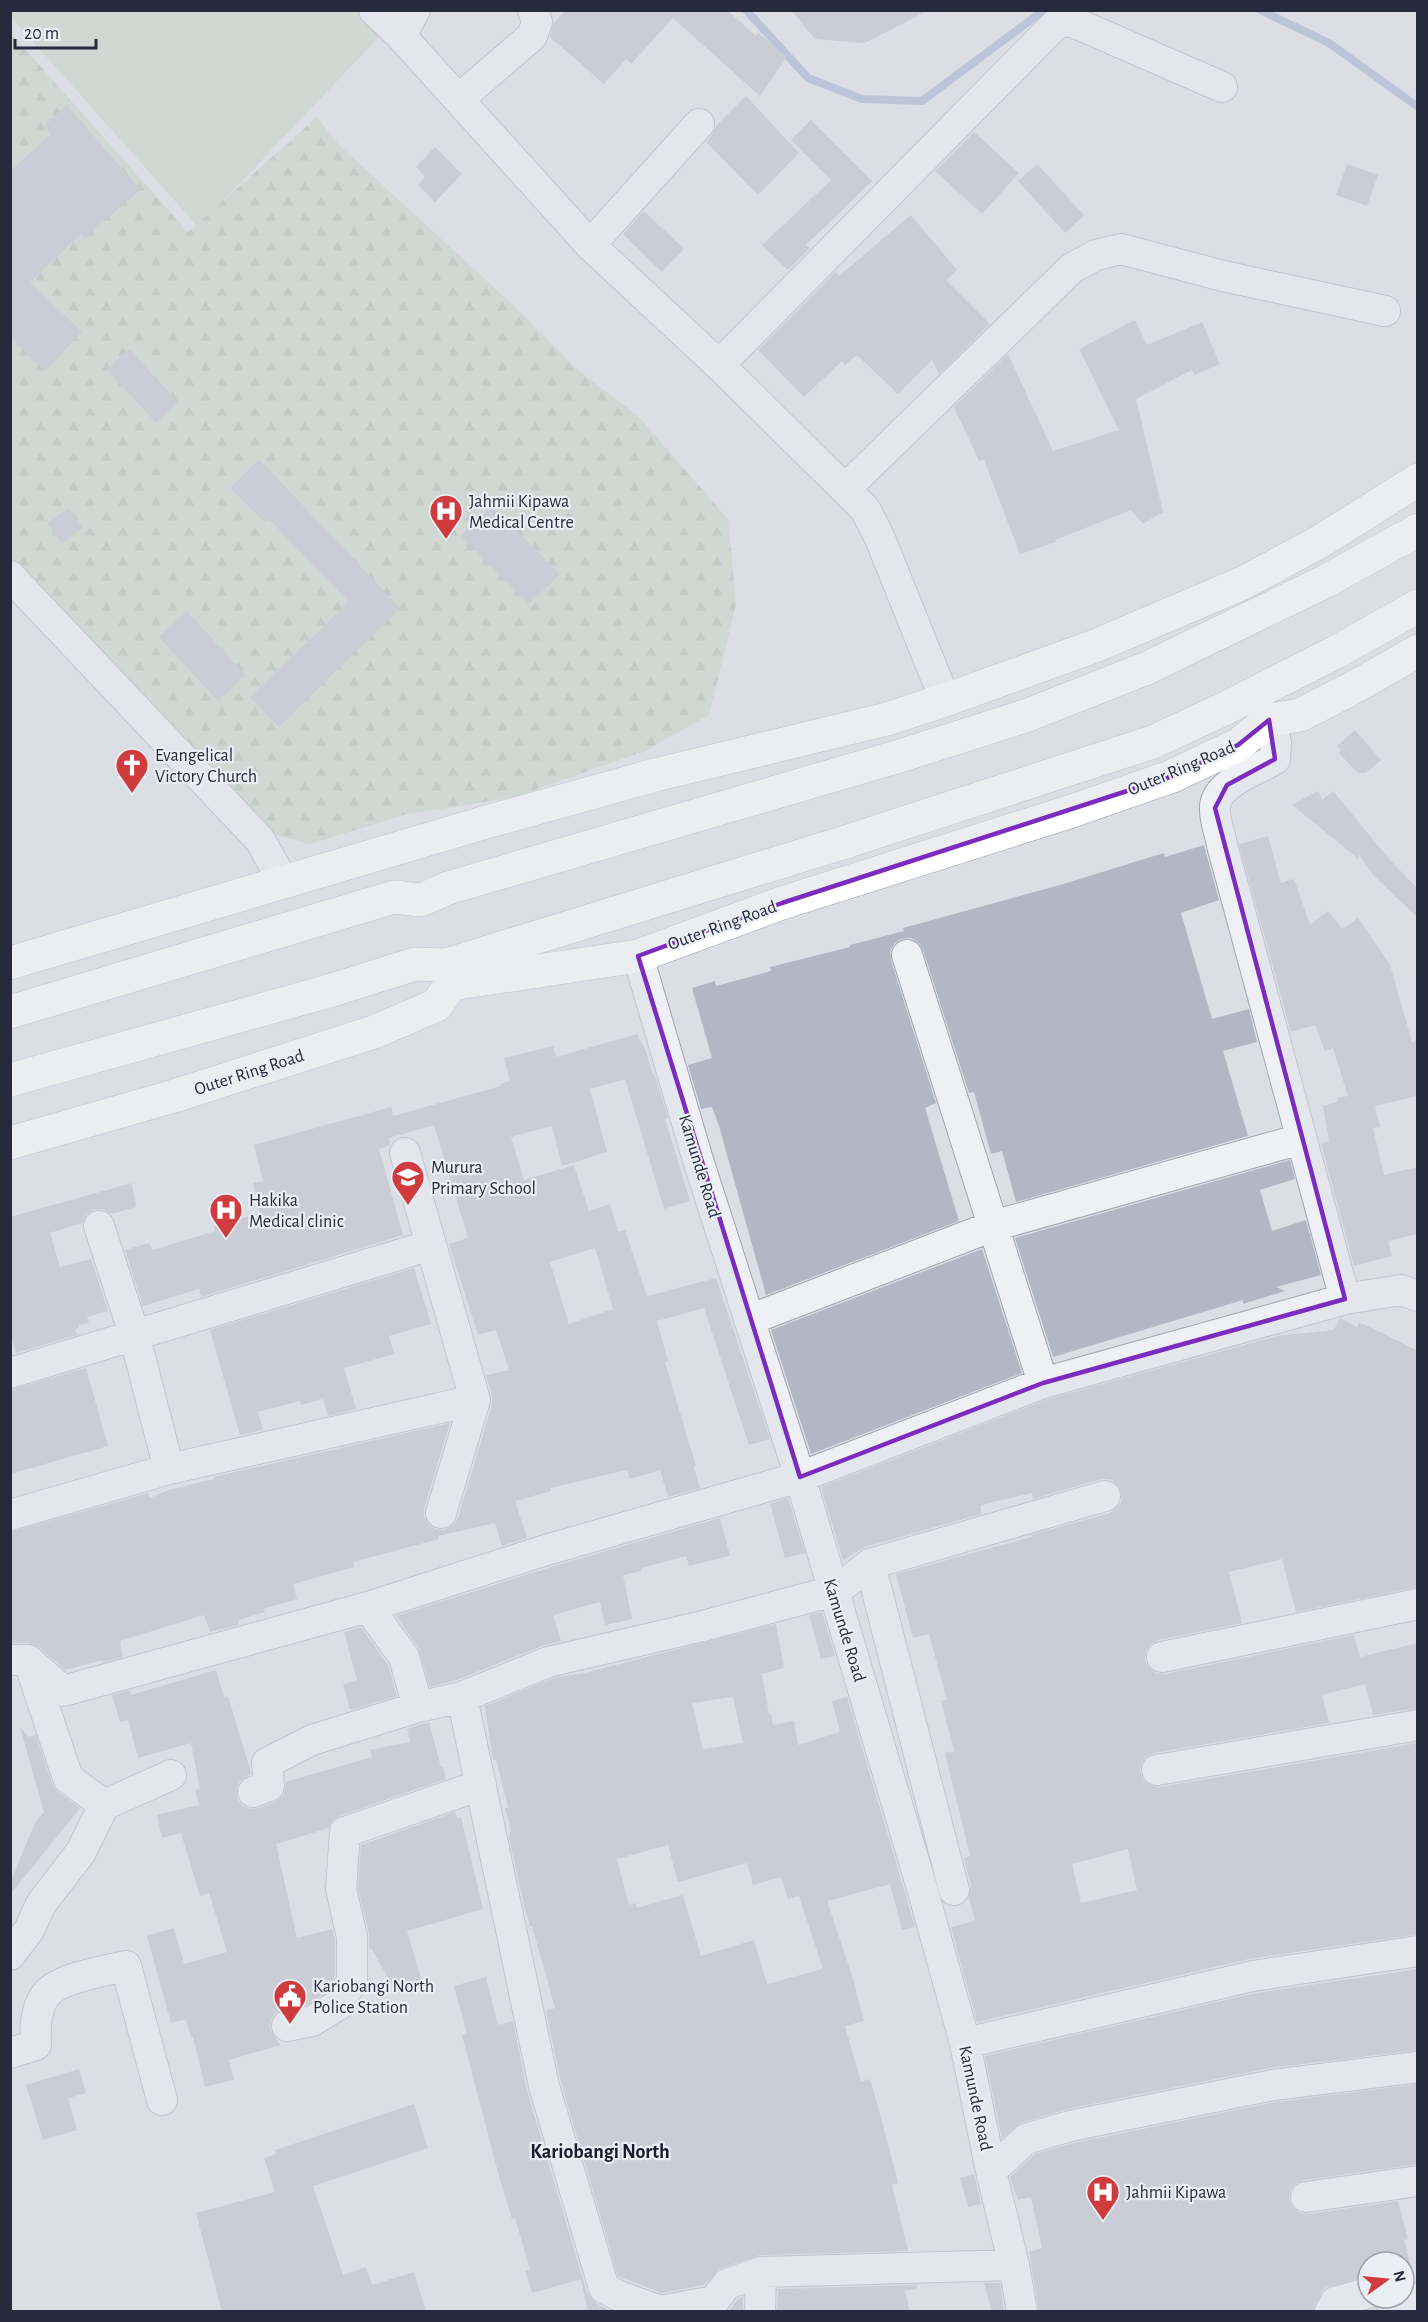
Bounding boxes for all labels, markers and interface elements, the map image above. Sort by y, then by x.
scale bar [15,12,96,50]
text: 20 m [24,25,59,43]
hospital icon: Jahmii Kipawa Medical Centre [428,493,464,540]
place label: Jahmii Kipawa Medical Centre [469,493,574,532]
street label: Outer Ring Road [1125,738,1238,800]
church icon: Evangelical Victory Church [114,747,150,794]
place label: Evangelical Victory Church [155,747,257,786]
street label: Outer Ring Road [666,898,779,954]
street label: Outer Ring Road [192,1047,306,1099]
street label: Kamunde Road [675,1113,723,1220]
school or university icon: Murura Primary School [390,1159,426,1206]
place label: Murura Primary School [431,1159,536,1198]
hospital icon: Hakika Medical clinic [208,1192,244,1239]
place label: Hakika Medical clinic [249,1192,344,1231]
street label: Kamunde Road [820,1577,868,1684]
public building icon: Kariobangi North Police Station [272,1978,308,2025]
place label: Kariobangi North Police Station [313,1978,434,2017]
street label: Kamunde Road [955,2044,995,2152]
district label: Kariobangi North [530,2142,670,2162]
hospital icon: Jahmii Kipawa [1085,2174,1121,2221]
place label: Jahmii Kipawa [1126,2184,1226,2202]
north arrow [1356,2250,1416,2310]
text: N [1390,2269,1409,2284]

